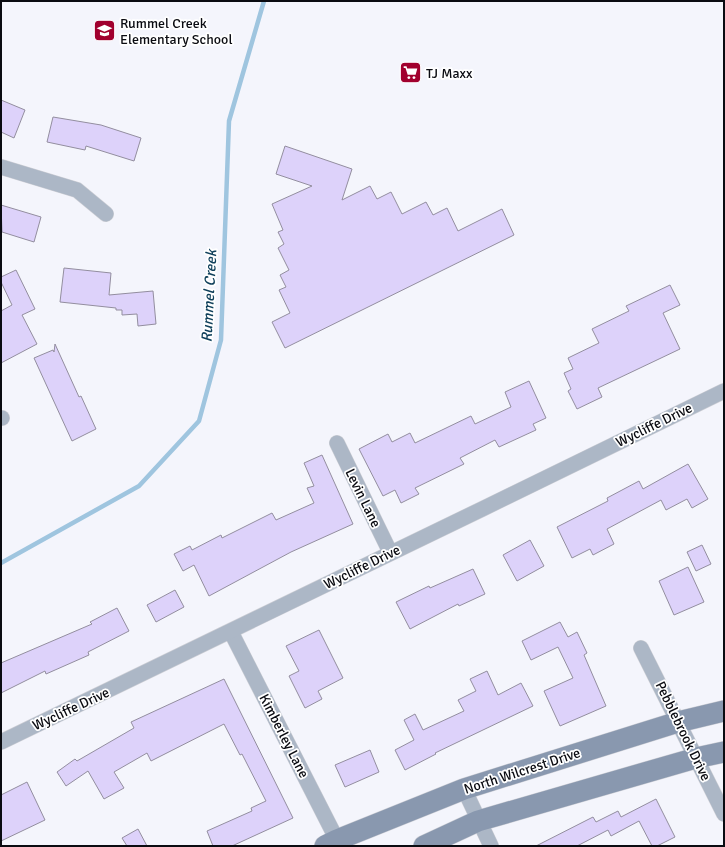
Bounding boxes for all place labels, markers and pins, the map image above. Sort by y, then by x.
place label: Rummel Creek Elementary School [120,15,233,48]
school or university icon: Rummel Creek Elementary School [92,18,118,44]
supermarket icon: TJ Maxx [397,60,423,86]
place label: TJ Maxx [426,65,473,82]

